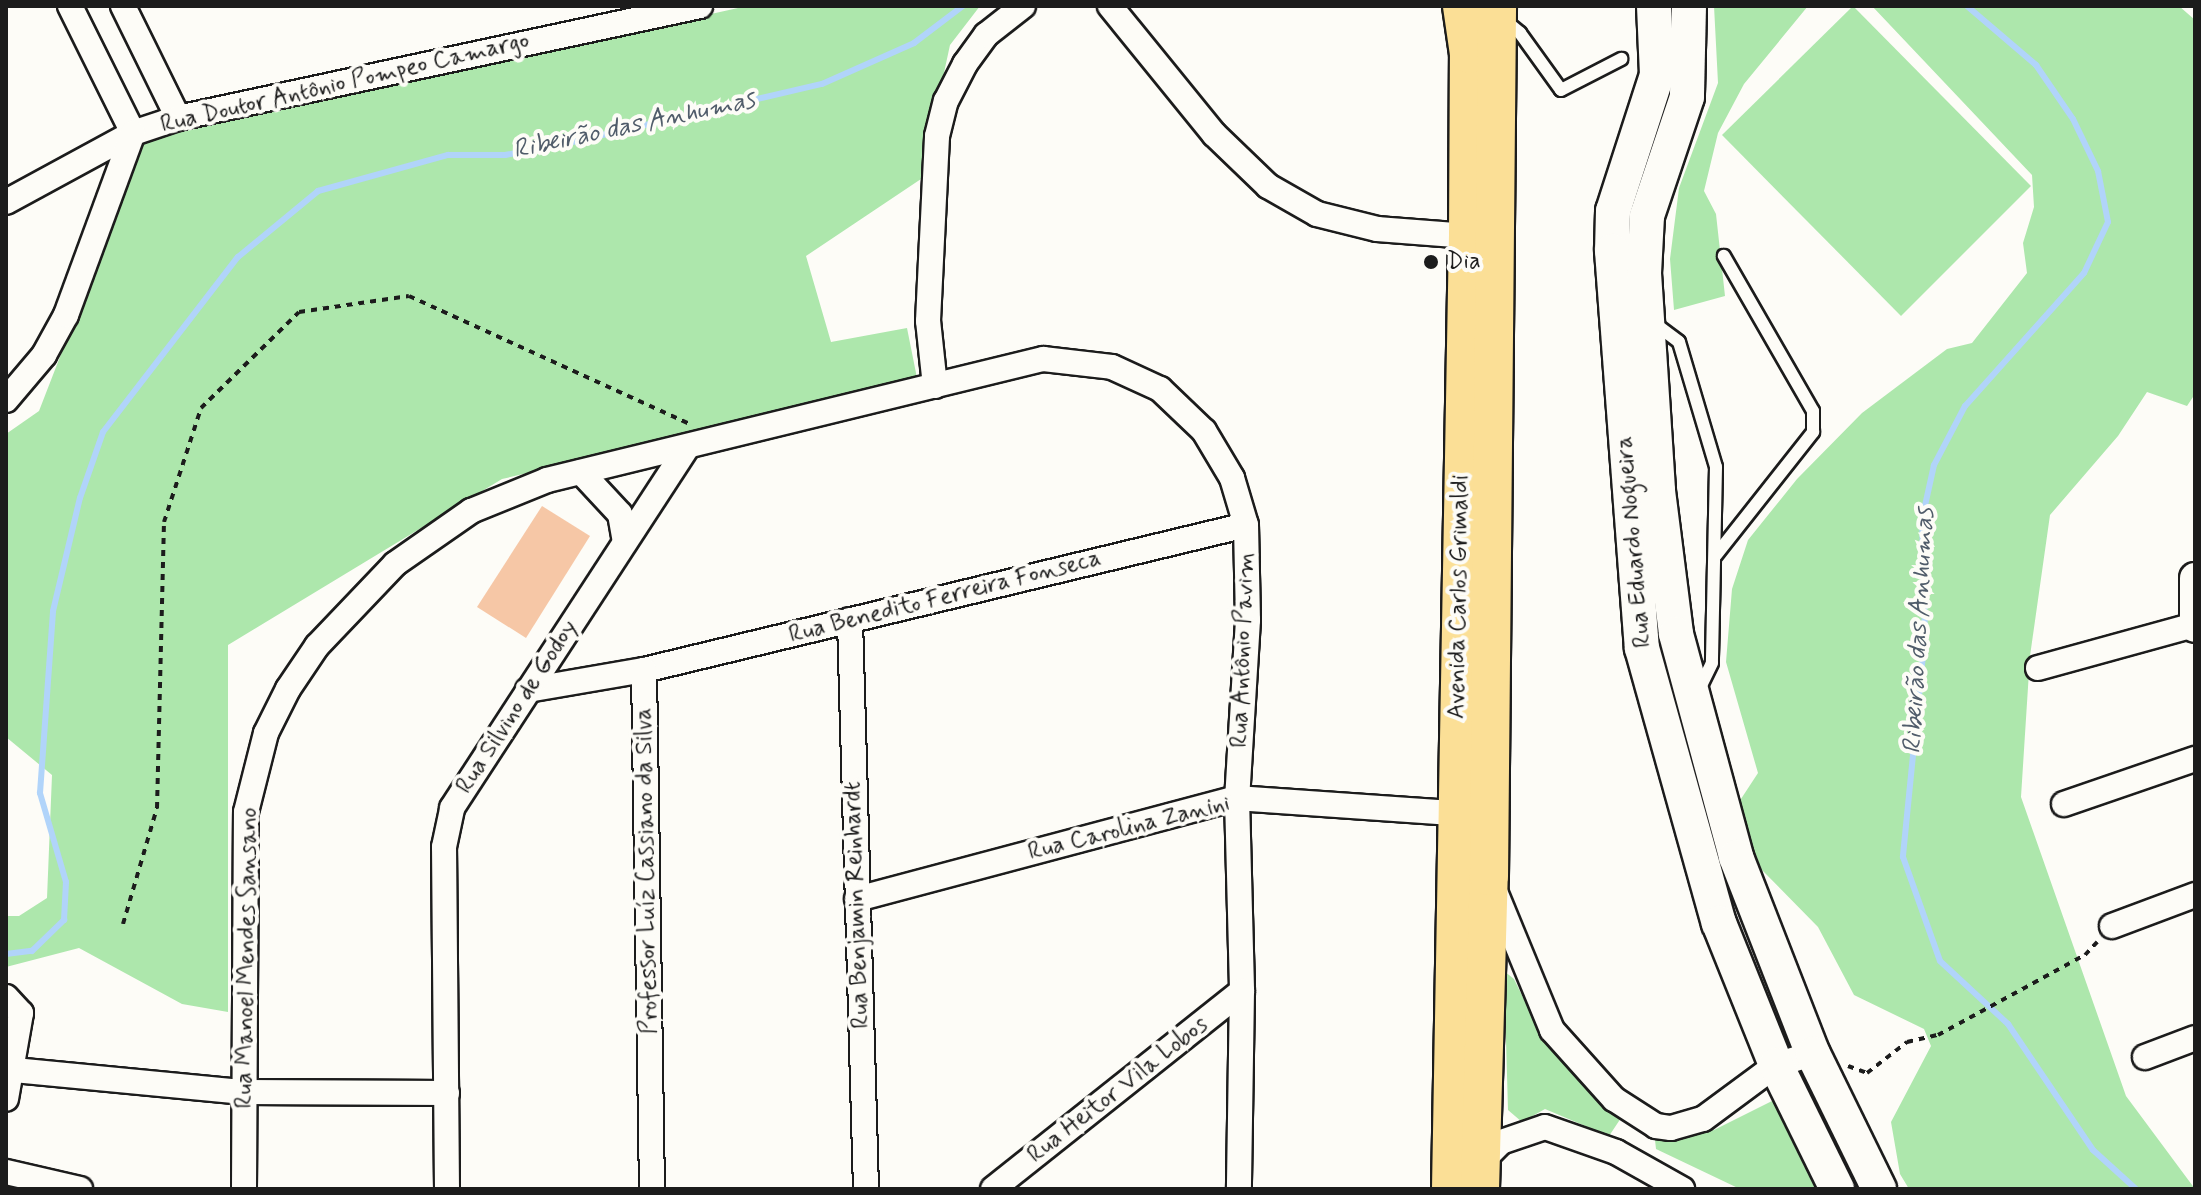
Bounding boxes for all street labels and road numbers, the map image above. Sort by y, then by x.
street label: Rua Doutor Antônio Pompeo Camargo [162,27,528,139]
street label: Rua Eduardo Nogueira [1610,434,1658,650]
street label: Avenida Carlos Grimaldi [1442,472,1476,722]
street label: Rua Benedito Ferreira Fonseca [789,545,1101,649]
street label: Rua Antônio Pavim [1225,553,1261,747]
street label: Rua Silvino de Godoy [451,616,583,798]
street label: Professor Luíz Cassiano da Silva [630,708,664,1034]
street label: Rua Benjamin Reinhardt [838,782,876,1028]
street label: Rua Carolina Zanini [1023,789,1235,867]
street label: Rua Manoel Mendes Sansano [230,813,264,1103]
street label: Rua Heitor Vila Lobos [1023,1011,1213,1169]

